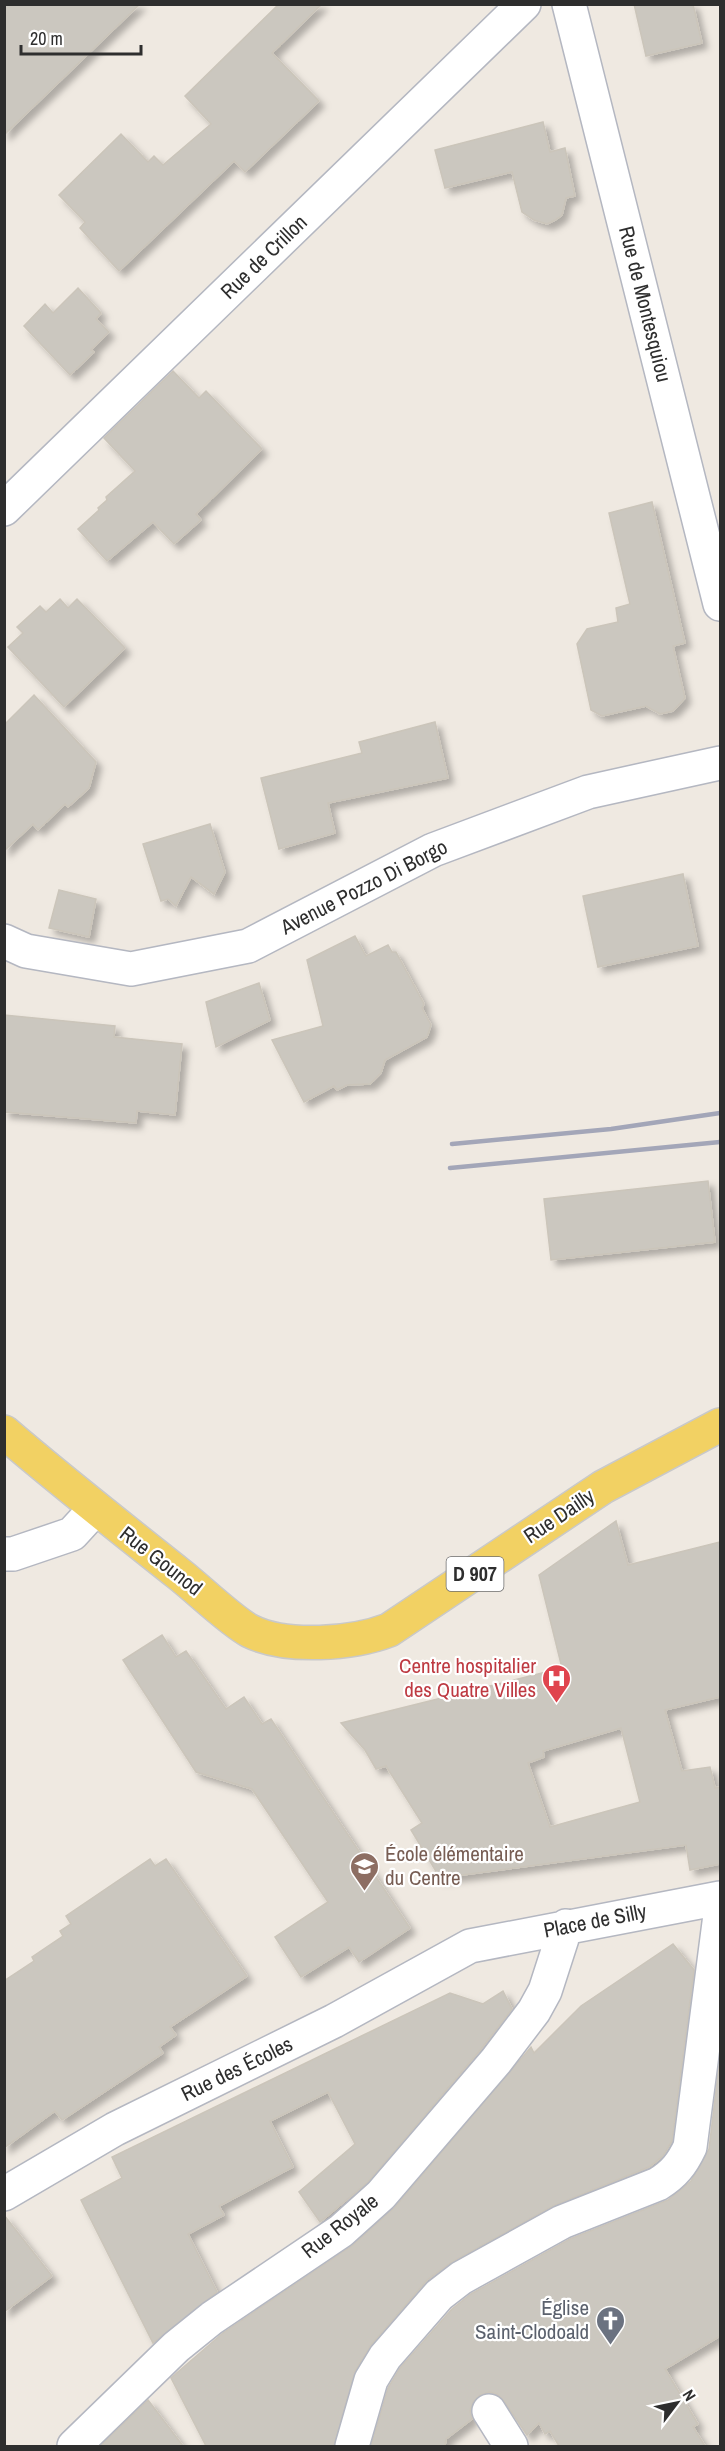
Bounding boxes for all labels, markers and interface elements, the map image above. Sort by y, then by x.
scale bar [21,18,141,56]
text: 20 m [30,26,63,51]
street label: Rue de Crillon [214,208,313,305]
street label: Rue de Montesquiou [612,223,679,385]
street label: Avenue Pozzo Di Borgo [275,832,452,942]
street label: Rue Dailly [518,1481,600,1550]
street label: Rue Gounod [114,1519,209,1602]
road number: D 907 [446,1557,504,1591]
place label: Centre hospitalier des Quatre Villes [399,1651,536,1704]
hospital icon: Centre hospitalier des Quatre Villes [541,1662,573,1704]
place label: École élémentaire du Centre [385,1839,524,1892]
school or university icon: École élémentaire du Centre [348,1850,380,1892]
street label: Place de Silly [541,1896,649,1945]
street label: Rue des Écoles [176,2029,297,2108]
street label: Rue Royale [295,2186,384,2265]
place label: Église Saint-Clodoald [475,2293,589,2346]
church icon: Église Saint-Clodoald [594,2304,626,2346]
north arrow [647,2373,707,2433]
text: N [678,2385,702,2405]

